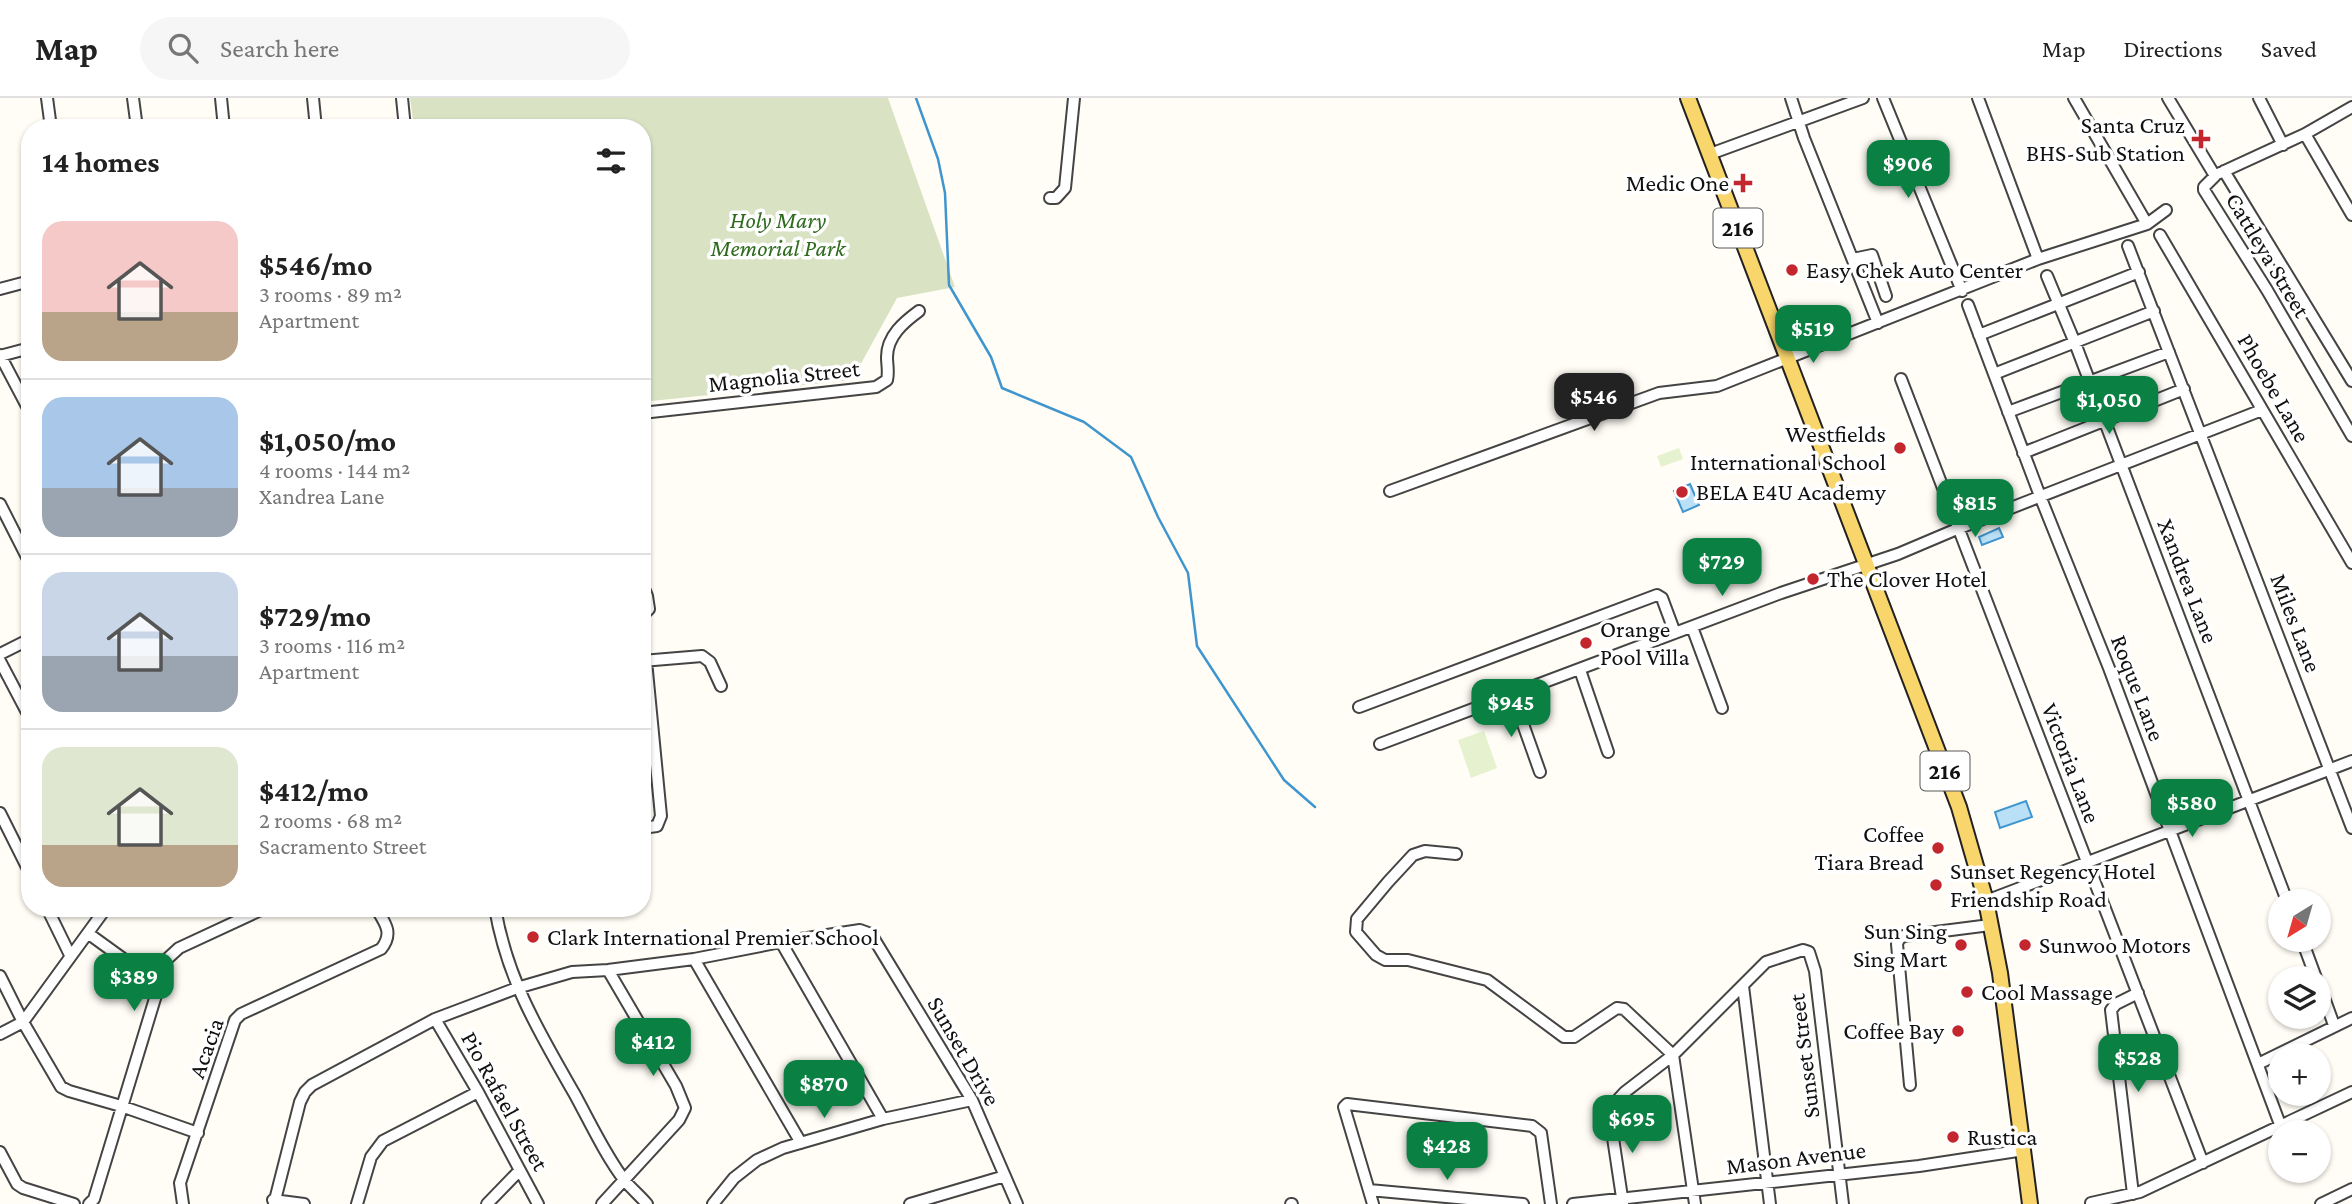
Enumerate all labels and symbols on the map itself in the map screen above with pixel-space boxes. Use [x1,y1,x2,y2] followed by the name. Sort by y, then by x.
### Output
[2026,111,2185,166] place label: Santa Cruz BHS-Sub Station
[2191,129,2211,149] marker: Santa Cruz BHS-Sub Station
[1867,140,1949,200] pin: $906
[1626,169,1729,196] place label: Medic One
[1735,175,1751,191] marker: Medic One
[2221,188,2317,323] street label: Cattleya Street
[710,206,847,261] park label: Holy Mary Memorial Park
[1714,209,1762,248] road number: 216
[1806,256,2024,283] place label: Easy Chek Auto Center
[1784,262,1800,278] marker: Easy Chek Auto Center
[1772,306,1854,365] pin: $519
[2232,329,2316,447] street label: Phoebe Lane
[707,354,862,397] street label: Magnolia Street
[1553,374,1635,433] pin: $546
[2052,376,2166,436] pin: $1,050
[1690,420,1886,475] place label: Westfields International School
[1892,440,1908,456] marker: Westfields International School
[1696,478,1887,505] place label: BELA E4U Academy
[1934,480,2016,539] pin: $815
[1674,484,1690,500] marker: BELA E4U Academy
[2152,515,2224,647] street label: Xandrea Lane
[1681,538,1763,598] pin: $729
[1827,565,1987,592] place label: The Clover Hotel
[2265,570,2328,676] street label: Miles Lane
[1805,571,1821,587] marker: The Clover Hotel
[1600,615,1690,670] place label: Orange Pool Villa
[2106,631,2171,745] street label: Roque Lane
[1578,635,1594,651] marker: Orange Pool Villa
[1470,680,1552,739] pin: $945
[2036,699,2107,827] street label: Victoria Lane
[1920,751,1969,790] road number: 216
[2151,780,2233,839] pin: $580
[1814,820,1924,875] place label: Coffee Tiara Bread
[1930,840,1946,856] marker: Coffee Tiara Bread
[1950,857,2156,912] place label: Sunset Regency Hotel Friendship Road
[1928,877,1944,893] marker: Sunset Regency Hotel Friendship Road
[2268,889,2331,952] north arrow
[1853,917,1948,972] place label: Sun Sing Sing Mart
[547,923,879,950] place label: Clark International Premier School
[525,929,541,945] marker: Clark International Premier School
[2039,931,2191,958] place label: Sunwoo Motors
[1953,937,1969,953] marker: Sun Sing Sing Mart
[2017,937,2033,953] marker: Sunwoo Motors
[93,954,175,1013] pin: $389
[1981,978,2113,1005] place label: Cool Massage
[1959,984,1975,1000] marker: Cool Massage
[922,991,1006,1110] street label: Sunset Drive
[1782,991,1825,1120] street label: Sunset Street
[182,1014,229,1082] street label: Acacia
[1843,1017,1945,1044] place label: Coffee Bay
[612,1018,694,1078] pin: $412
[1950,1023,1966,1039] marker: Coffee Bay
[456,1027,555,1176] street label: Pio Rafael Street
[2097,1034,2179,1094] pin: $528
[783,1060,865,1120] pin: $870
[1591,1096,1673,1155] pin: $695
[1406,1122,1488,1182] pin: $428
[1967,1123,2037,1150] place label: Rustica
[1945,1129,1961,1145] marker: Rustica
[1725,1136,1867,1179] street label: Mason Avenue

